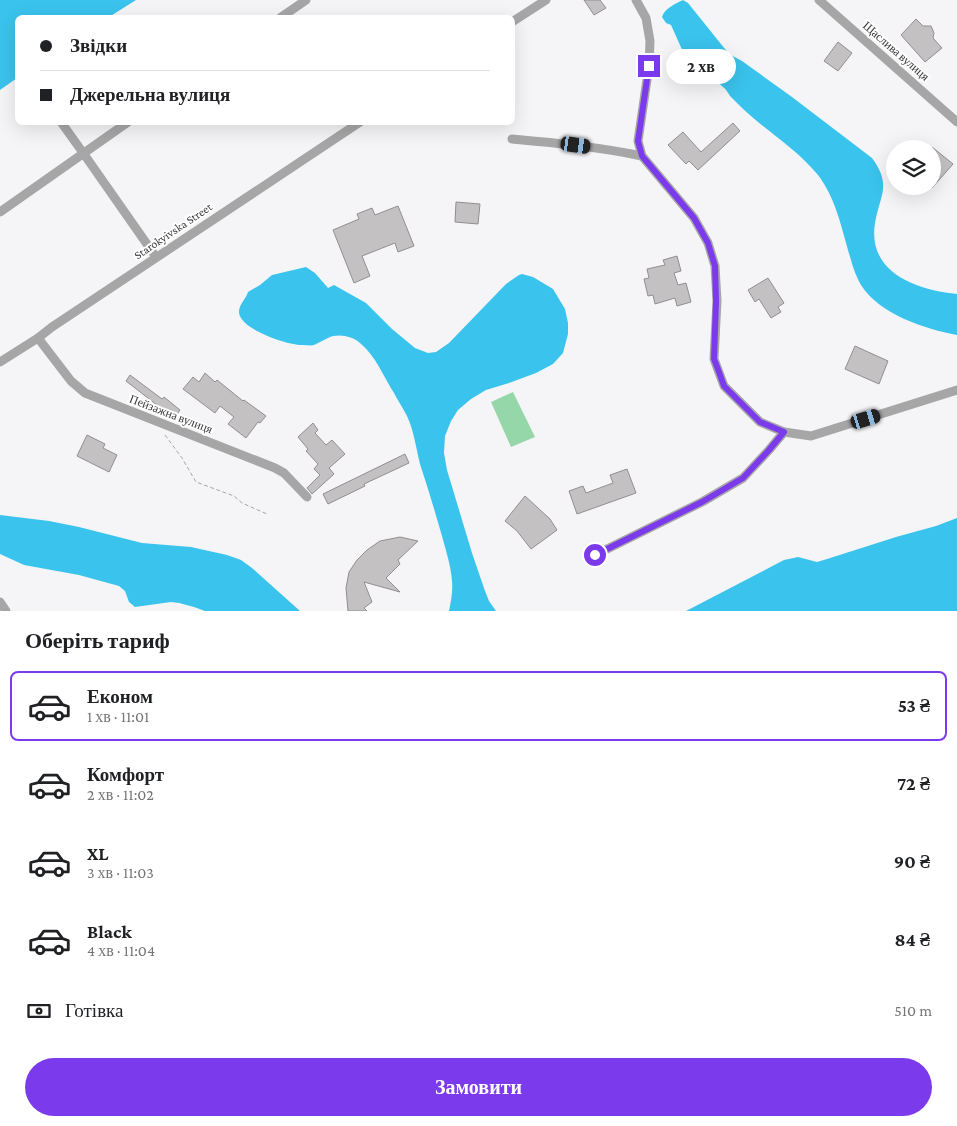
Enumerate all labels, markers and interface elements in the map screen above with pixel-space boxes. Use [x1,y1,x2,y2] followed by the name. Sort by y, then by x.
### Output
[860,18,932,84] street label: Щаслива вулиця
[70,35,127,56] text: Звідки
[666,48,736,84] callout: 2 хв
[638,55,660,77] route end
[687,58,715,75] text: 2 хв
[70,84,230,105] text: Джерельна вулиця
[560,135,591,155] car
[886,140,941,195] map controls
[886,140,941,195] button: layers
[131,199,216,262] street label: Starokyivska Street
[127,392,215,436] street label: Пейзажна вулиця
[849,407,882,431] car
[584,544,606,566] route start
[25,628,170,653] text: Оберіть тариф
[27,684,72,729] icon: car
[87,686,153,707] text: Економ
[898,695,930,716] text: 53 ₴
[87,708,149,725] text: 1 хв · 11:01
[27,762,72,807] icon: car
[87,764,164,785] text: Комфорт
[897,773,930,794] text: 72 ₴
[87,786,154,803] text: 2 хв · 11:02
[27,840,72,885] icon: car
[87,843,109,864] text: XL
[894,851,930,872] text: 90 ₴
[87,864,154,881] text: 3 хв · 11:03
[27,918,72,963] icon: car
[87,921,132,942] text: Black
[894,929,930,950] text: 84 ₴
[87,942,155,959] text: 4 хв · 11:04
[25,997,53,1025] icon: cash
[65,1000,124,1021] text: Готівка
[894,1002,932,1019] text: 510 m
[25,1058,932,1116] button: Замовити

